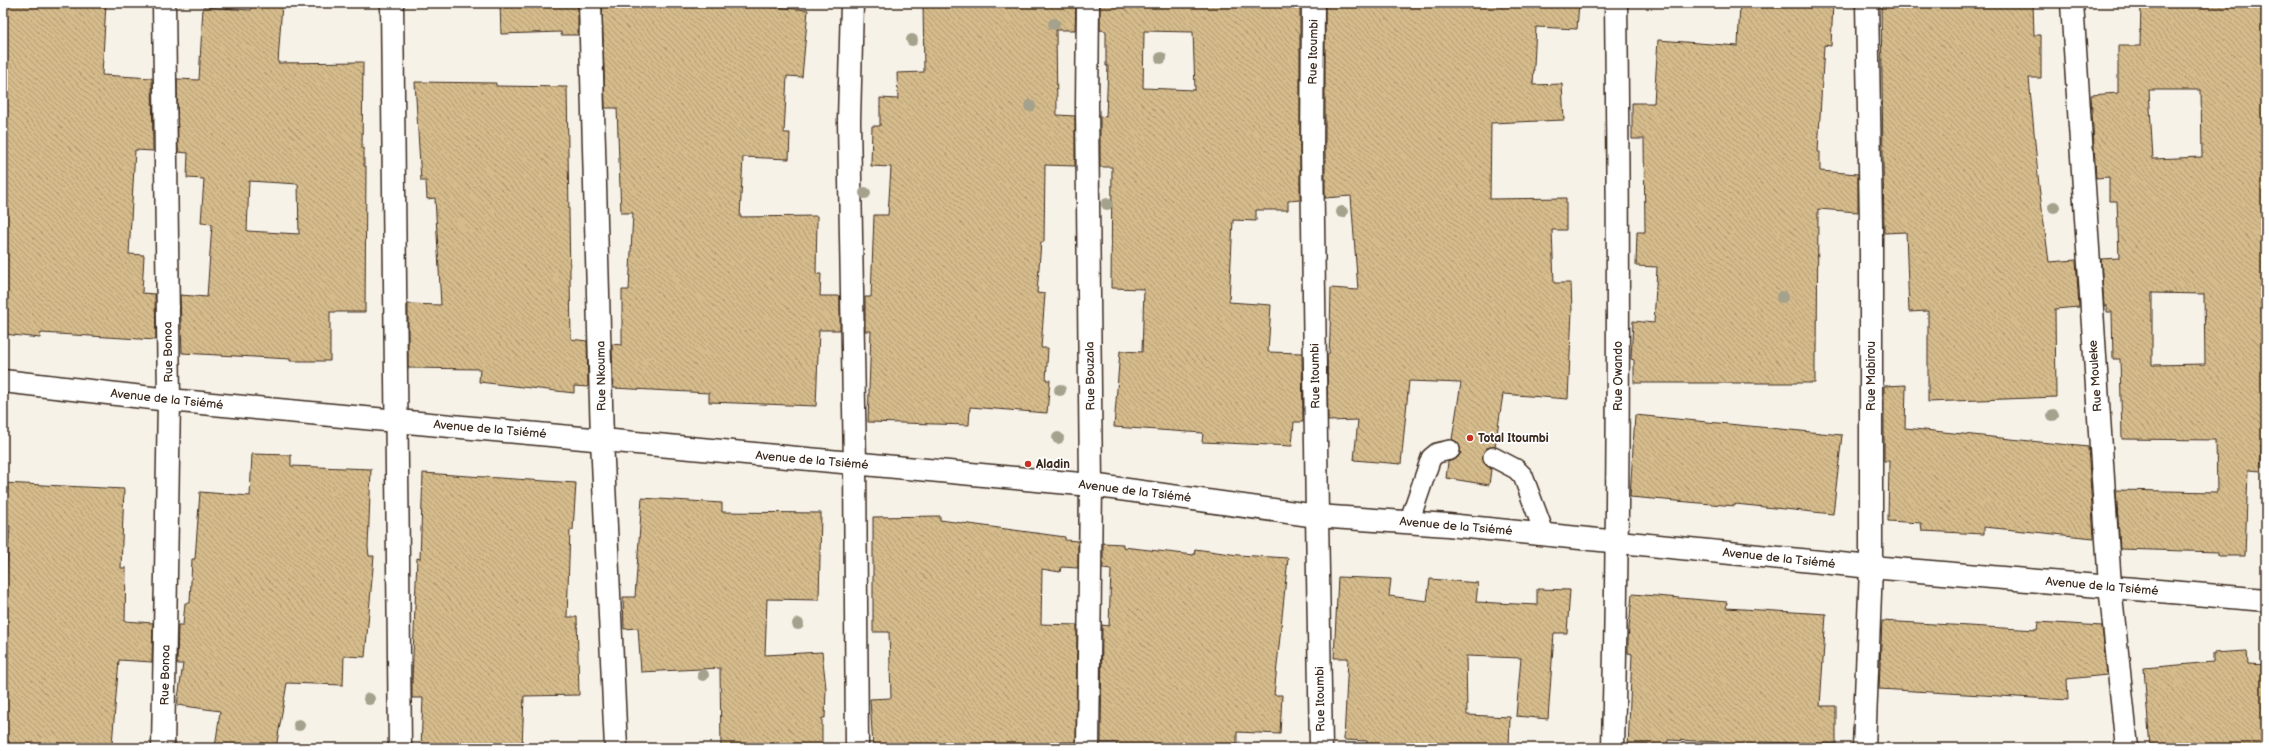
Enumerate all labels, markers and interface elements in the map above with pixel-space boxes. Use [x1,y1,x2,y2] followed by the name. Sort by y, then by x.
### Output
[1305,19,1322,85] street label: Rue Itoumbi
[160,321,177,383] street label: Rue Bonoa
[593,340,610,411] street label: Rue Nkouma
[2086,340,2105,412] street label: Rue Mouleke
[1082,341,1099,411] street label: Rue Bouzala
[1611,341,1626,411] street label: Rue Owando
[1864,341,1879,411] street label: Rue Mabirou
[1307,343,1324,409] street label: Rue Itoumbi
[110,386,224,413] street label: Avenue de la Tsiémé
[433,417,547,442] street label: Avenue de la Tsiémé
[1478,431,1549,446] place label: Total Itoumbi
[1465,433,1475,443] marker: Total Itoumbi
[755,448,869,473] street label: Avenue de la Tsiémé
[1035,457,1070,472] place label: Aladin
[1023,459,1033,469] marker: Aladin
[1078,477,1192,506] street label: Avenue de la Tsiémé
[1399,514,1513,539] street label: Avenue de la Tsiémé
[1722,545,1836,572] street label: Avenue de la Tsiémé
[2045,574,2159,599] street label: Avenue de la Tsiémé
[157,644,174,706] street label: Rue Bonoa
[1312,666,1329,732] street label: Rue Itoumbi

